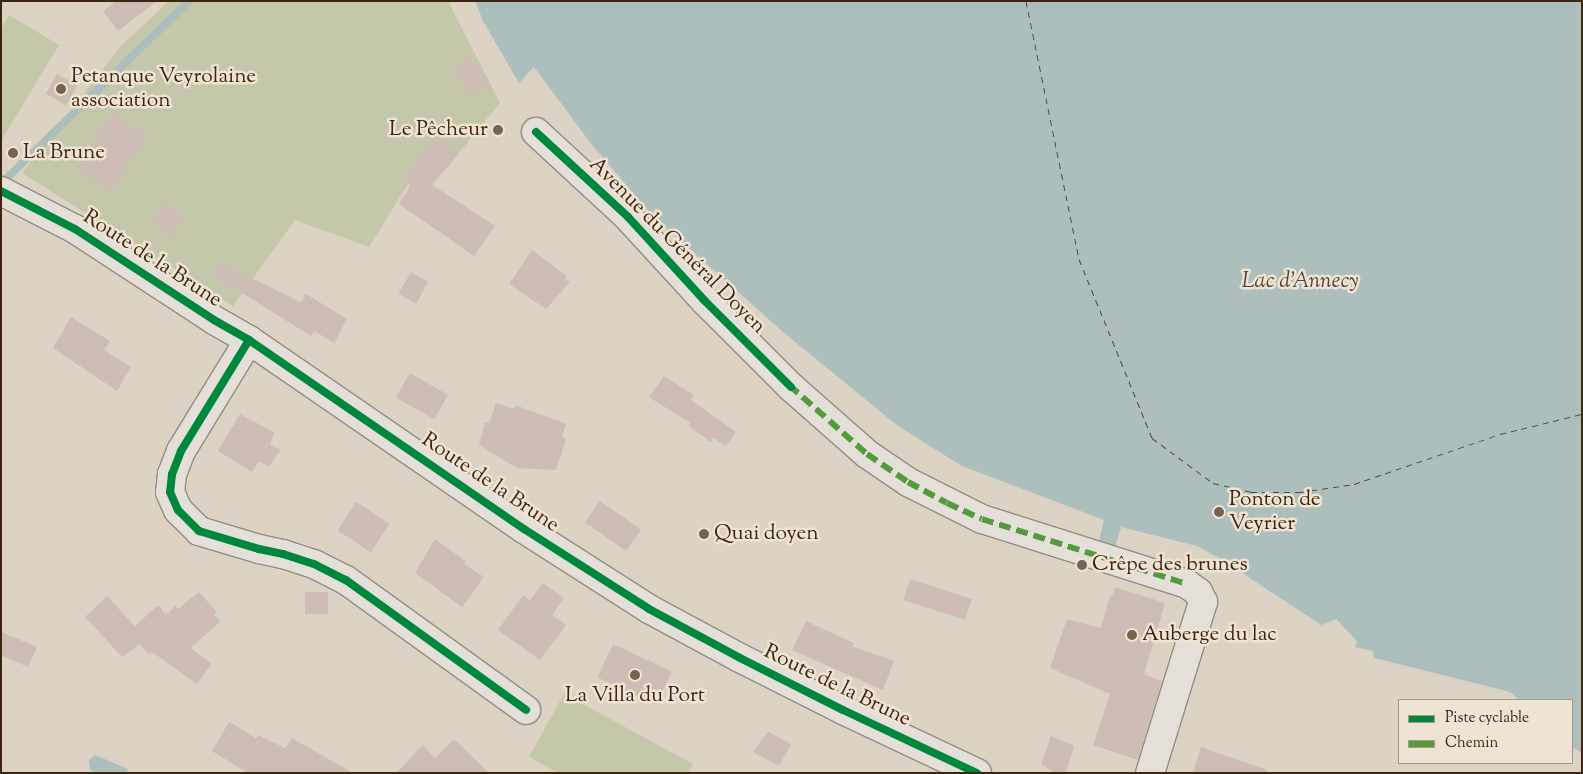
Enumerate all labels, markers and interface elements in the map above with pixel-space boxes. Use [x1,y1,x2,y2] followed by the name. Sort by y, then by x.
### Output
[71,64,256,114] place label: Petanque Veyrolaine association
[55,83,67,95] marker: Petanque Veyrolaine association
[389,117,488,143] place label: Le Pêcheur
[492,124,504,136] marker: Le Pêcheur
[23,140,105,166] place label: La Brune
[7,147,19,159] marker: La Brune
[583,152,771,340] street label: Avenue du Général Doyen
[78,205,226,313] street label: Route de la Brune
[1241,270,1359,296] water label: Lac d'Annecy
[416,428,564,538] street label: Route de la Brune
[1229,487,1321,537] place label: Ponton de Veyrier
[1213,506,1225,518] marker: Ponton de Veyrier
[714,521,819,547] place label: Quai doyen
[698,528,710,540] marker: Quai doyen
[1092,552,1248,578] place label: Crêpe des brunes
[1076,559,1088,571] marker: Crêpe des brunes
[1142,622,1277,648] place label: Auberge du lac
[1126,629,1138,641] marker: Auberge du lac
[759,639,915,733] street label: Route de la Brune
[629,669,641,681] marker: La Villa du Port
[565,683,705,709] place label: La Villa du Port
[1398,699,1573,764] legend
[1445,708,1529,729] text: Piste cyclable
[1445,733,1498,754] text: Chemin

